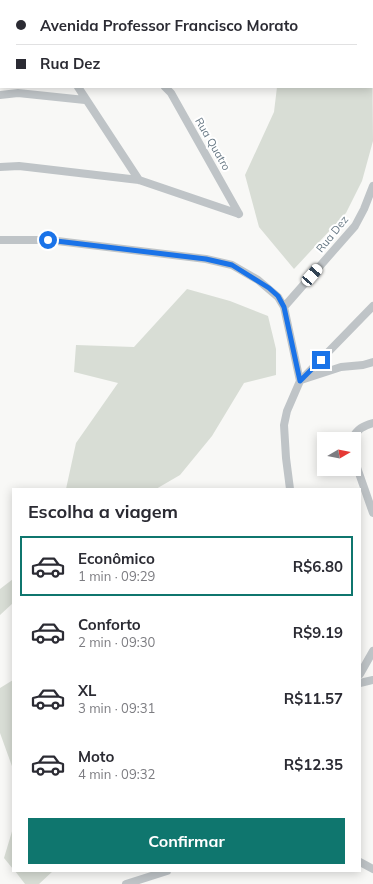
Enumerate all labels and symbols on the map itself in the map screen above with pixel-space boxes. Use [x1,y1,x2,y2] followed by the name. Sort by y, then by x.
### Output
[192,115,234,173] street label: Rua Quatro
[313,213,351,255] street label: Rua Dez
[39,231,57,249] route start
[300,262,324,288] car
[312,351,330,369] route end
[317,432,361,476] north arrow

